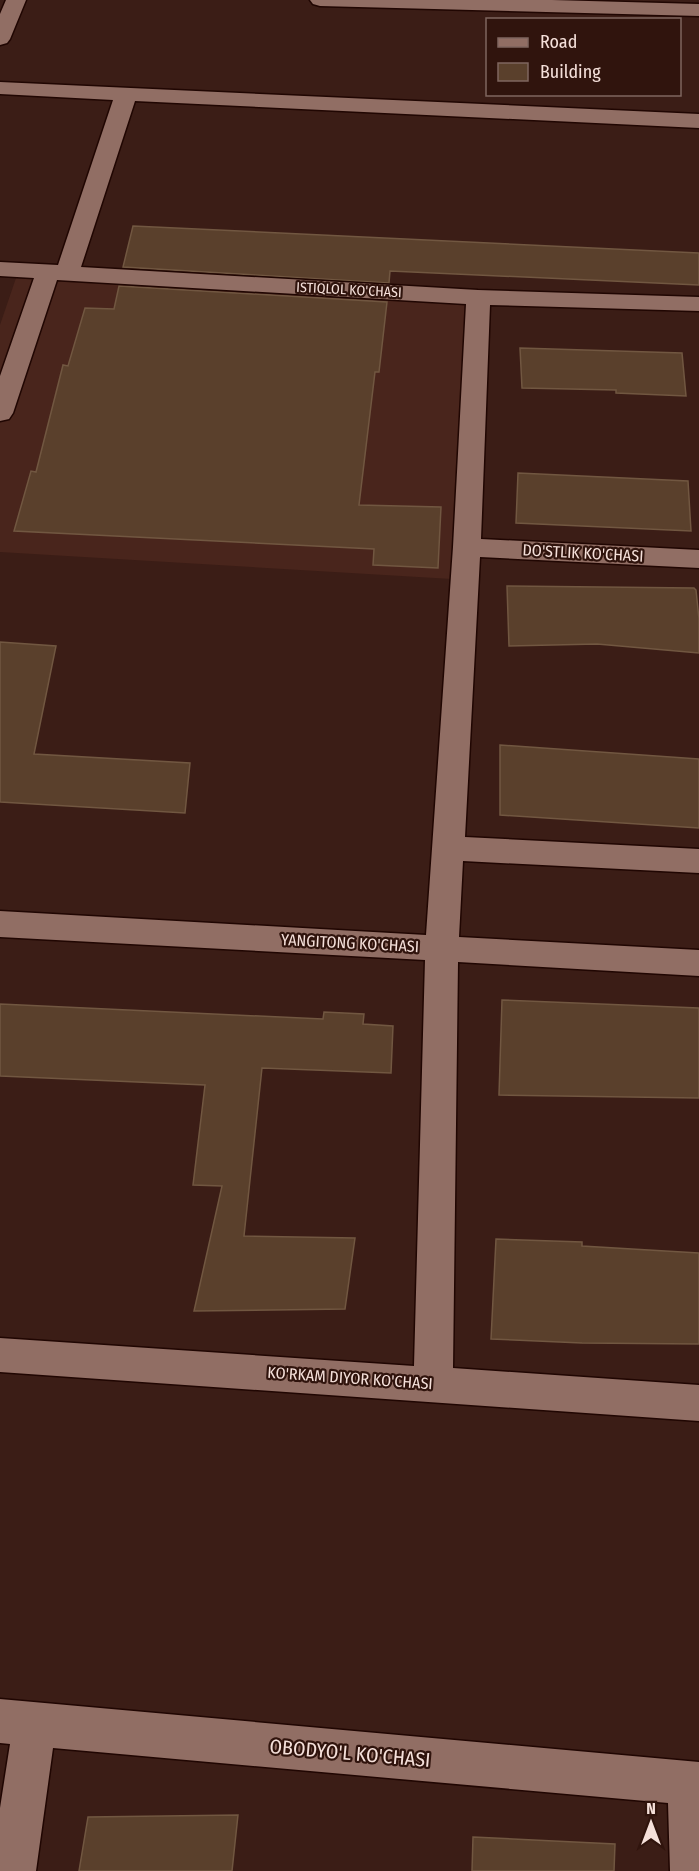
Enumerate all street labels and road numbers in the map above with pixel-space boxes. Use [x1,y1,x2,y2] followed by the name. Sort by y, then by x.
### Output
[296,279,402,301] street label: ISTIQLOL KO'CHASI
[522,540,644,566] street label: DO'STLIK KO'CHASI
[281,930,419,956] street label: YANGITONG KO'CHASI
[267,1363,433,1393] street label: KO'RKAM DIYOR KO'CHASI
[269,1734,431,1772] street label: OBODYO'L KO'CHASI

